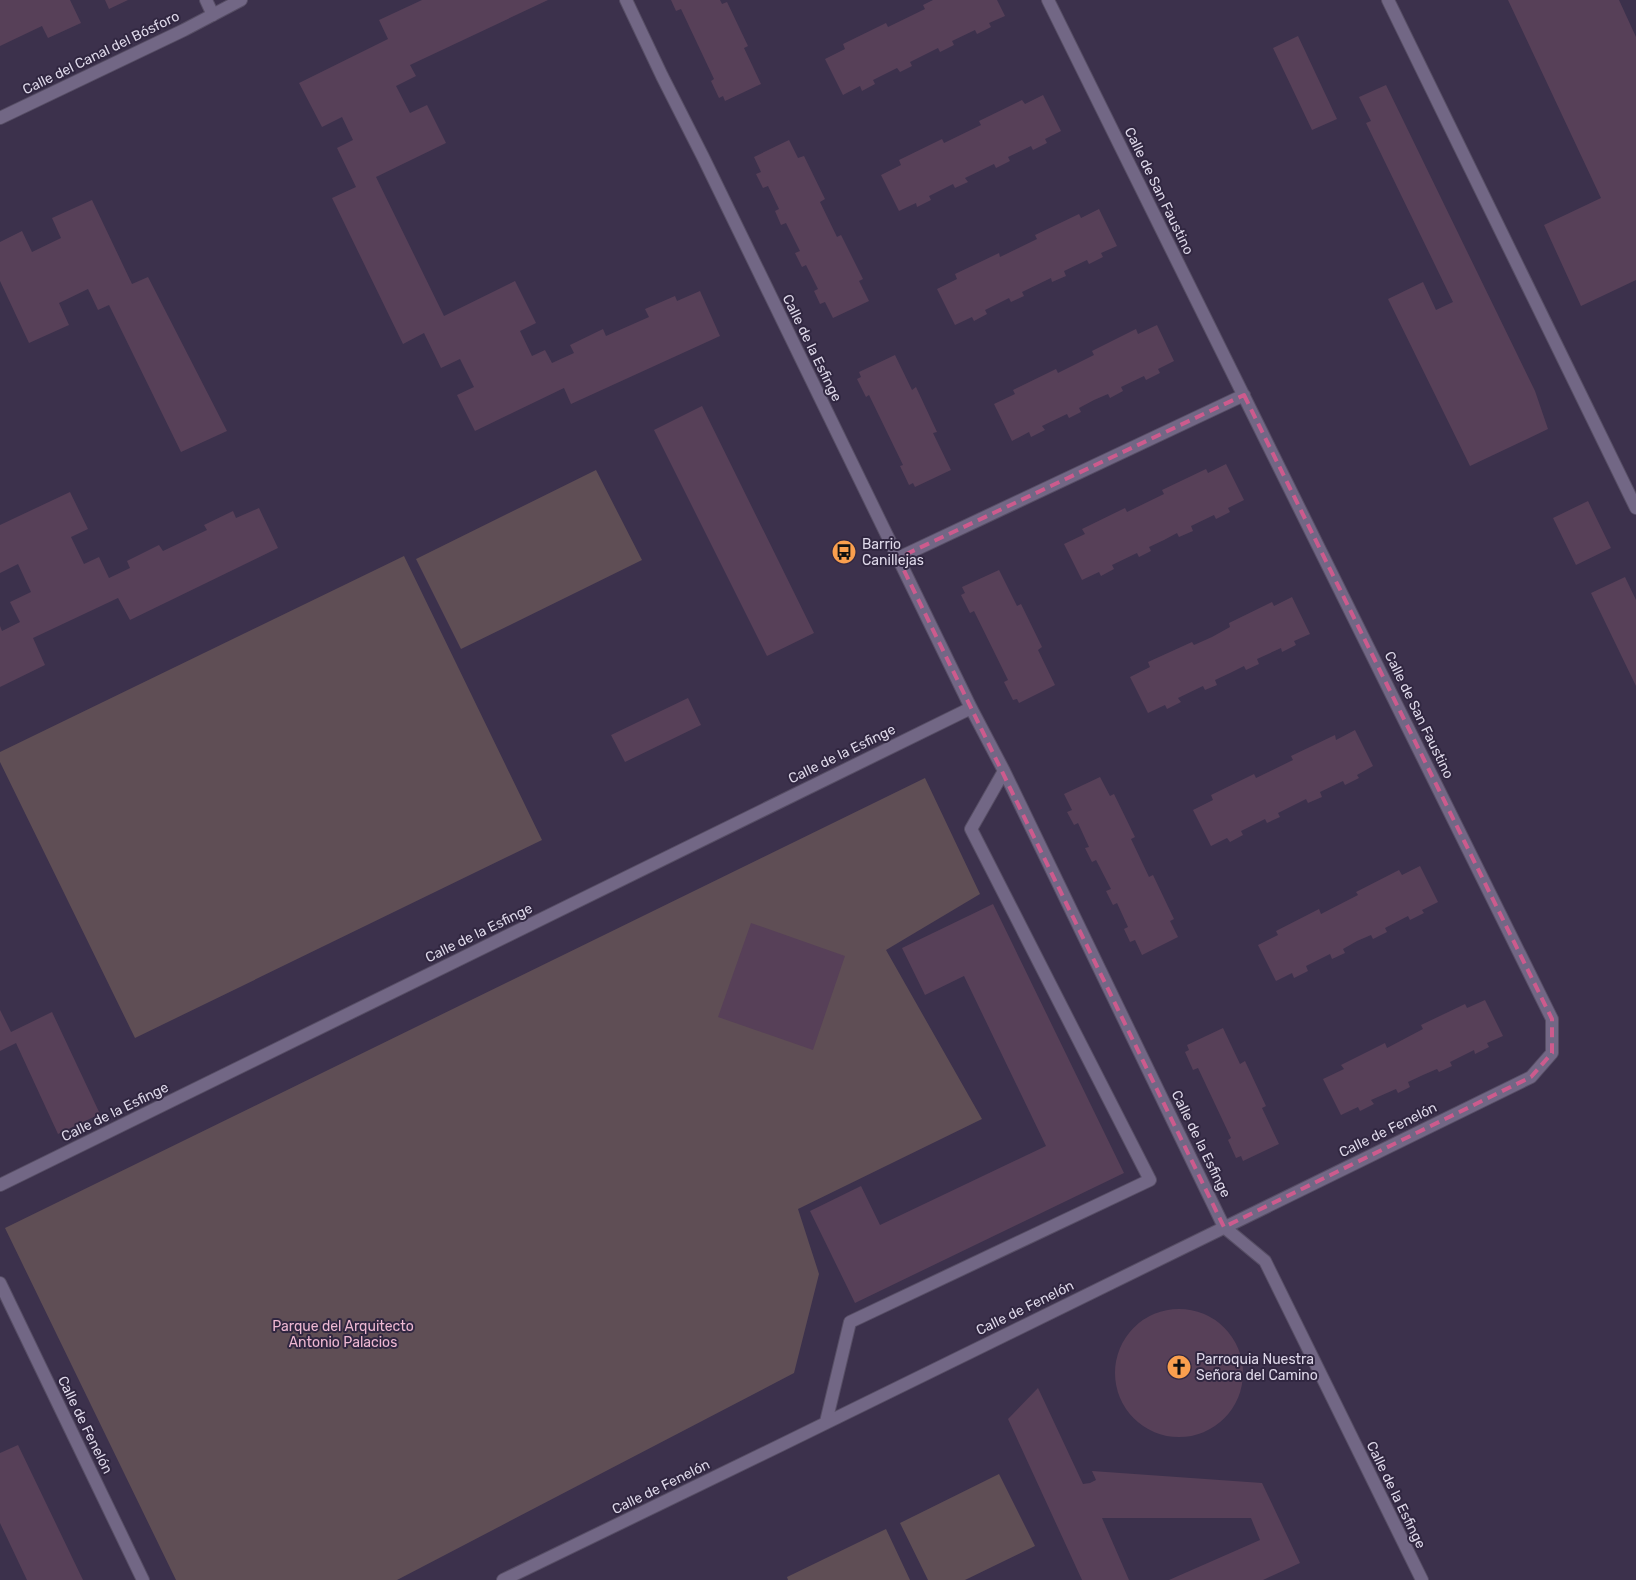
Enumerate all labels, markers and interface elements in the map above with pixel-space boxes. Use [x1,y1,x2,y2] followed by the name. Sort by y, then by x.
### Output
[20,8,182,98] street label: Calle del Canal del Bósforo
[1121,125,1197,257] street label: Calle de San Faustino
[779,292,845,405] street label: Calle de la Esfinge
[862,536,924,569] place label: Barrio Canillejas
[831,539,857,565] bus stop icon: Barrio Canillejas
[1381,649,1457,781] street label: Calle de San Faustino
[786,721,899,787] street label: Calle de la Esfinge
[423,900,536,966] street label: Calle de la Esfinge
[59,1079,172,1145] street label: Calle de la Esfinge
[1168,1088,1234,1201] street label: Calle de la Esfinge
[1336,1099,1440,1161] street label: Calle de Fenelón
[973,1277,1077,1339] street label: Calle de Fenelón
[272,1318,414,1351] park label: Parque del Arquitecto Antonio Palacios
[1196,1351,1318,1384] place label: Parroquia Nuestra Señora del Camino
[1166,1354,1192,1380] church icon: Parroquia Nuestra Señora del Camino
[54,1373,116,1477] street label: Calle de Fenelón
[1363,1439,1429,1552] street label: Calle de la Esfinge
[609,1456,713,1518] street label: Calle de Fenelón

